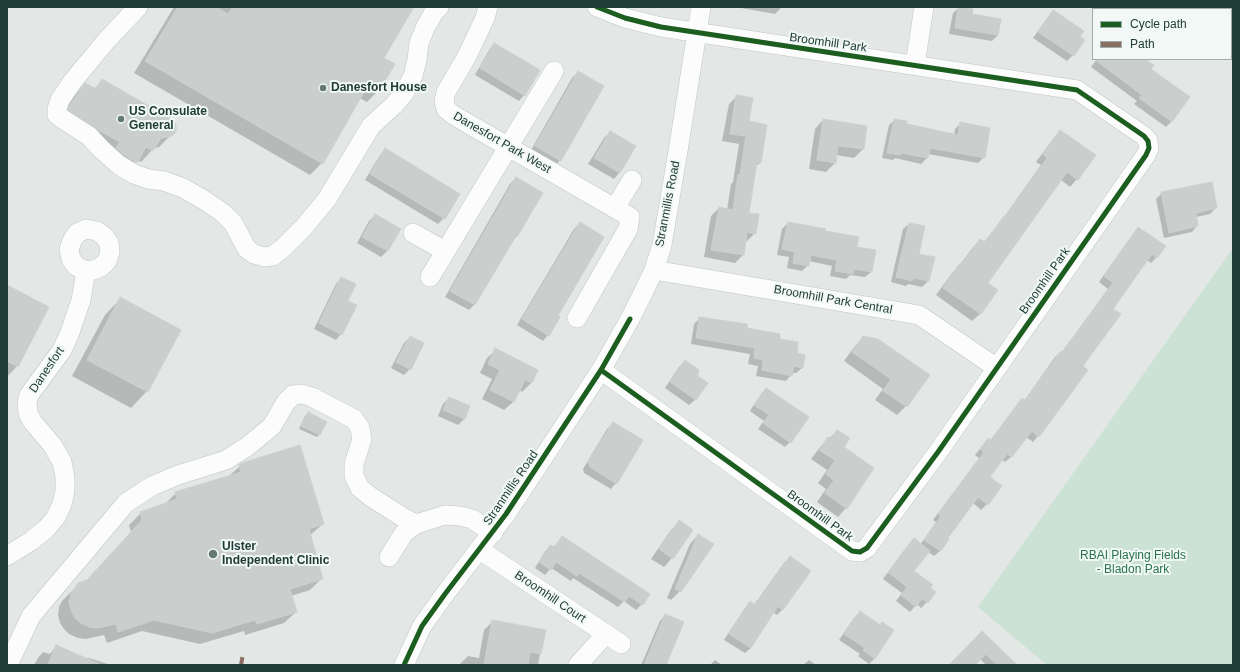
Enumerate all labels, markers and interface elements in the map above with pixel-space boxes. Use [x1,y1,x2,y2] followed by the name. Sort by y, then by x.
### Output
[1092,8,1232,60] legend
[1130,17,1187,31] text: Cycle path
[788,30,868,56] street label: Broomhill Park
[1130,37,1155,51] text: Path
[331,81,427,95] place label: Danesfort House
[318,83,328,93] marker: Danesfort House
[129,105,207,133] place label: US Consulate General
[451,109,553,177] street label: Danesfort Park West
[116,114,126,124] marker: US Consulate General
[653,160,683,248] street label: Stranmillis Road
[1017,245,1073,317] street label: Broomhill Park
[773,282,893,318] street label: Broomhill Park Central
[26,344,68,396] street label: Danesfort
[481,448,541,528] street label: Stranmillis Road
[784,487,856,545] street label: Broomhill Park
[222,540,329,568] place label: Ulster Independent Clinic
[207,548,219,560] marker: Ulster Independent Clinic
[1080,549,1186,577] park label: RBAI Playing Fields - Bladon Park
[512,568,588,626] street label: Broomhill Court

